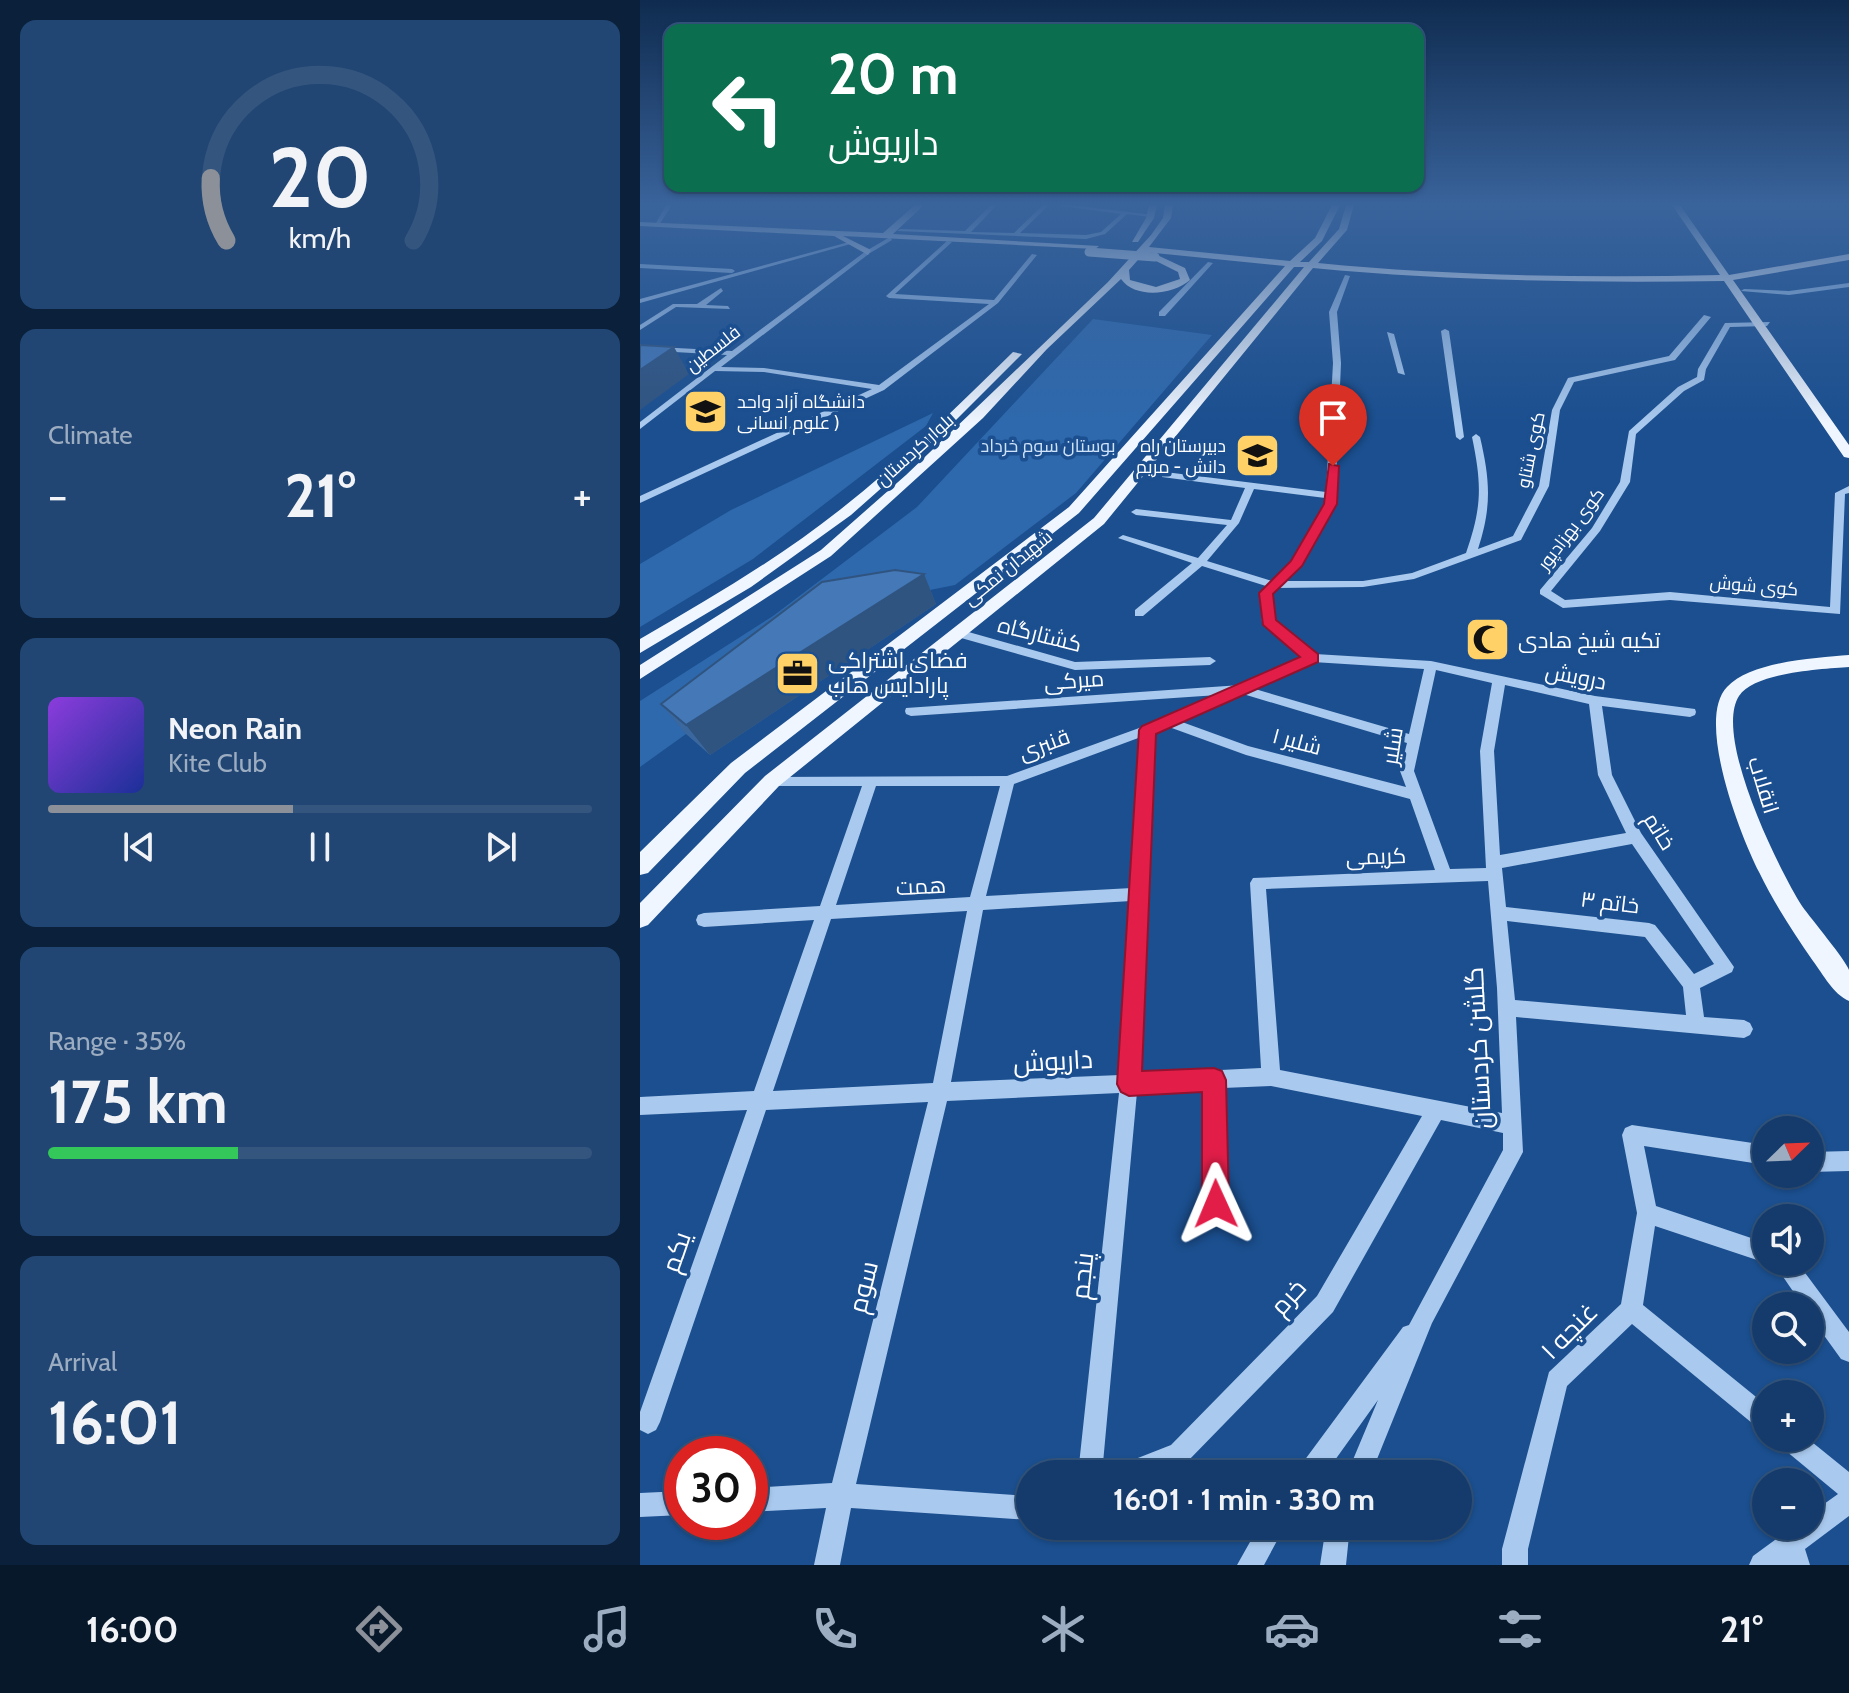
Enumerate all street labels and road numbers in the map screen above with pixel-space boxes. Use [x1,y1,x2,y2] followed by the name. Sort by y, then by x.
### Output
[681,321,745,377] street label: فلسطین
[872,409,958,491] street label: بلوار کردستان
[1512,410,1550,490] street label: کوی شتاو
[1532,483,1610,576] street label: کوی بهزادپور
[959,526,1057,610] street label: شهیدان نمکی
[1709,571,1799,601] street label: کوی شوش
[995,611,1085,658] street label: کشتارگاه
[1543,657,1609,696] street label: درویش
[1043,665,1105,696] street label: میرکی
[1269,722,1324,761] street label: شلیر ۱
[1015,723,1074,766] street label: قنبری
[1376,725,1409,769] street label: شلیر
[1742,753,1785,817] street label: انقلاب
[1636,808,1681,856] street label: خاتم
[1345,842,1407,871] street label: کریمی
[895,872,947,901] street label: همت
[1579,886,1641,921] street label: خاتم ۳
[1458,966,1498,1130] street label: گلشن کردستان
[1012,1043,1094,1079] street label: داریوش
[654,1227,700,1277] street label: یکم
[1064,1251,1102,1301] street label: پنجم
[841,1258,887,1317] street label: سوم
[1263,1272,1314,1323] street label: خرم
[1534,1296,1605,1367] street label: غنچه ۱

